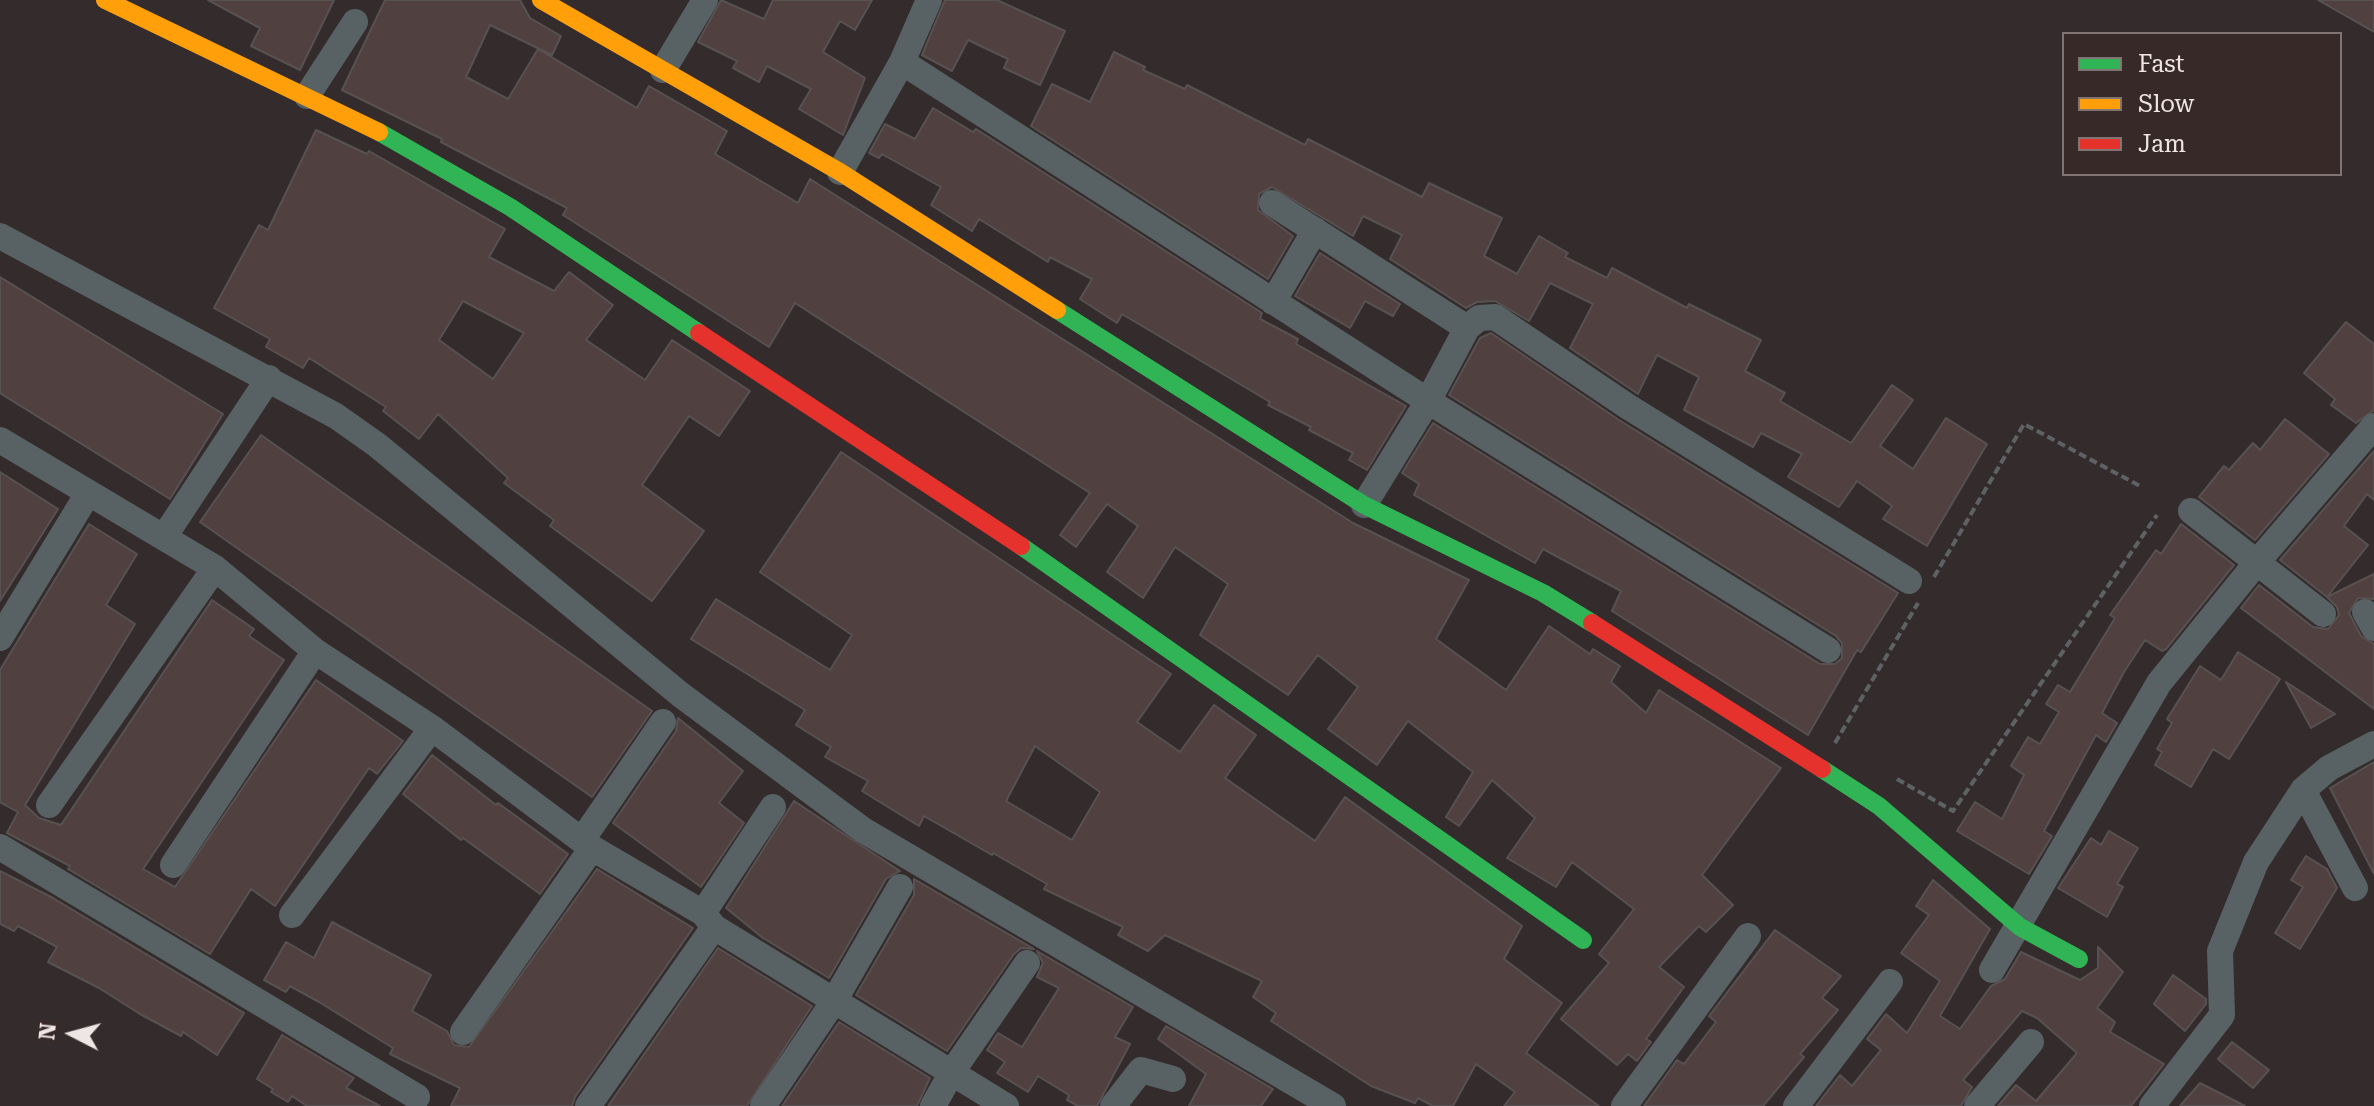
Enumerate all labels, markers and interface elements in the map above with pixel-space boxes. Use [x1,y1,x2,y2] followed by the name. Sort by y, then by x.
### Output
[2062,32,2342,176] legend
[2138,50,2185,78] text: Fast
[2138,90,2194,118] text: Slow
[2138,130,2186,158] text: Jam
[32,994,112,1074] north arrow
[34,1022,61,1041] text: N

